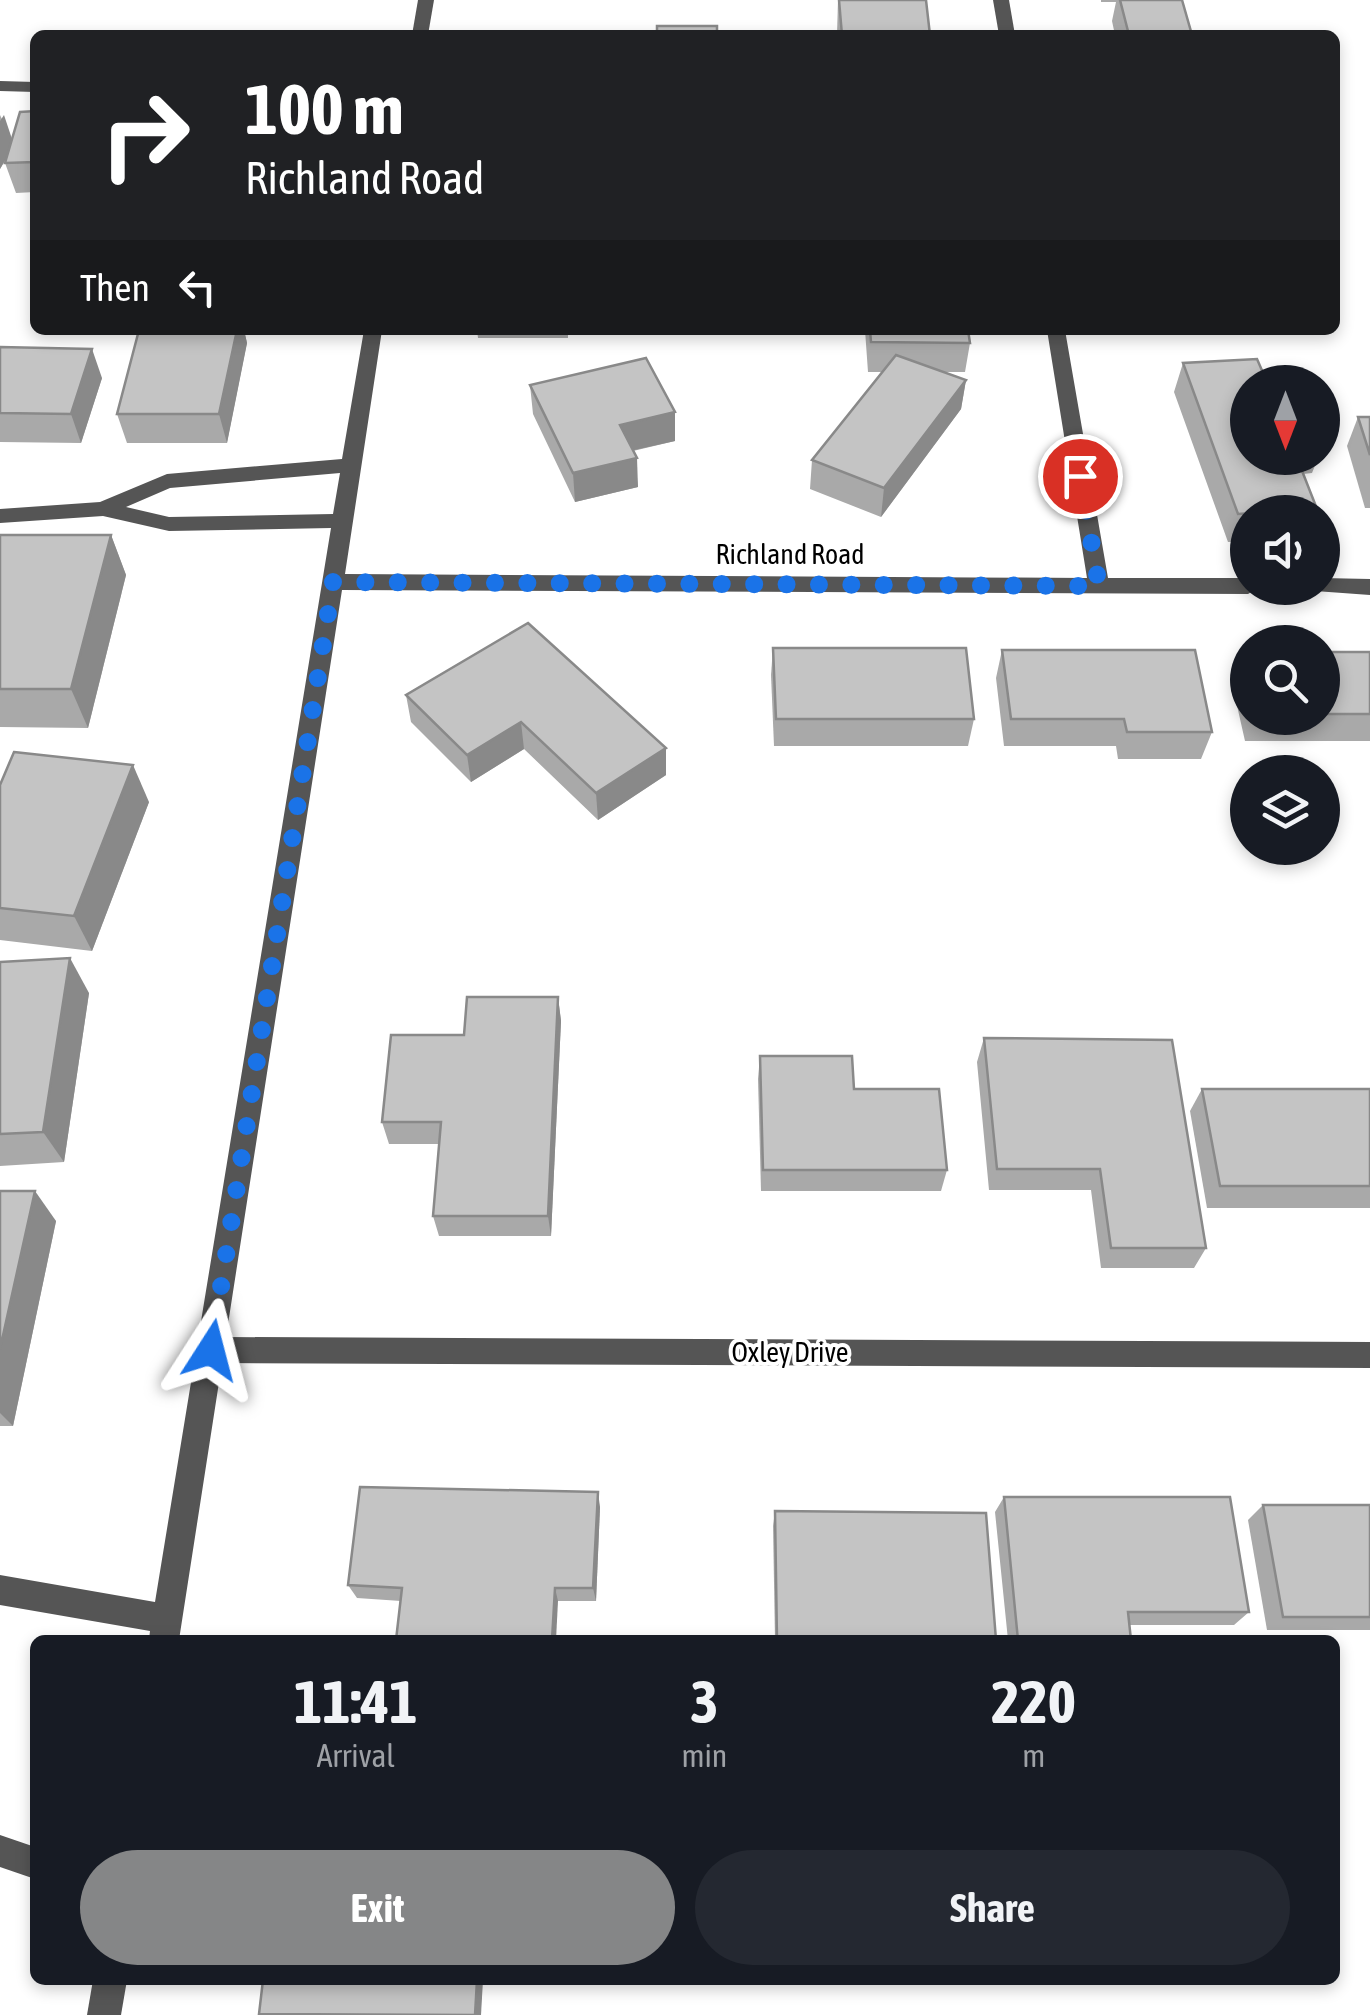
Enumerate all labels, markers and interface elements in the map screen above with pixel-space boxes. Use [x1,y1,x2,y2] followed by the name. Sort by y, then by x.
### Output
[245,69,404,149] text: 100 m
[80,70,210,200] icon: right
[245,152,484,204] text: Richland Road
[170,260,225,315] icon: left
[80,266,150,309] text: Then
[1230,365,1340,475] north arrow
[1230,365,1340,865] map controls
[1038,434,1123,519] pin
[1053,449,1108,504] icon: arrive
[1230,495,1340,605] button: sound
[716,538,864,570] street label: Richland Road
[1230,625,1340,735] button: search
[1230,755,1340,865] button: layers
[159,1298,263,1402] position arrow
[732,1336,848,1368] street label: Oxley Drive
[294,1667,417,1736] text: 11:41
[690,1667,719,1736] text: 3
[991,1667,1076,1736] text: 220
[317,1737,395,1774] text: Arrival
[681,1737,727,1774] text: min
[1022,1737,1045,1774] text: m
[80,1850,675,1965] button: Exit
[695,1850,1290,1965] button: Share

